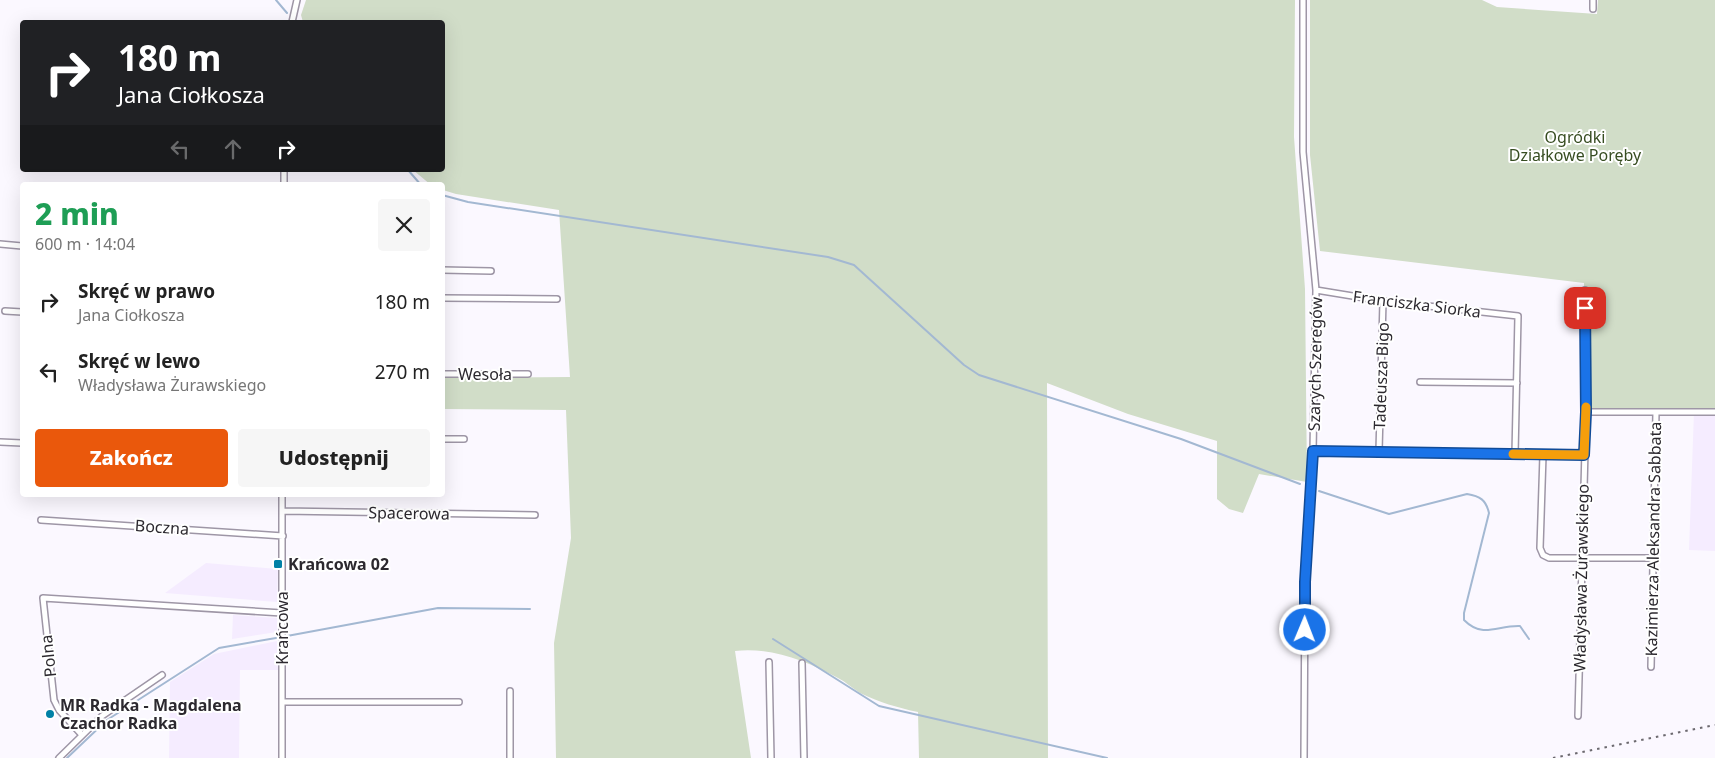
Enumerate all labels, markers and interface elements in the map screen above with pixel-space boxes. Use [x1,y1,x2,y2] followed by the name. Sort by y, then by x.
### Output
[118,34,221,81] text: 180 m
[35,40,100,105] icon: right
[118,79,265,109] text: Jana Ciołkosza
[1509,126,1642,166] park label: Ogródki Działkowe Poręby
[166,135,194,163] icon: left
[219,135,247,163] icon: ahead
[272,135,300,163] icon: right
[35,193,119,234] text: 2 min
[378,199,430,251] button: close
[35,233,135,255] text: 600 m · 14:04
[78,278,215,304] text: Skręć w prawo
[1352,285,1482,323] street label: Franciszka Siorka
[1564,287,1606,329] pin
[35,288,63,316] icon: right
[375,289,430,315] text: 180 m
[1571,294,1599,322] icon: arrive
[1303,296,1327,431] street label: Szarych Szeregów
[78,304,185,326] text: Jana Ciołkosza
[1368,322,1394,430] street label: Tadeusza Bigo
[78,348,200,374] text: Skręć w lewo
[35,358,63,386] icon: left
[375,359,430,385] text: 270 m
[458,363,512,385] street label: Wesoła
[78,374,266,396] text: Władysława Żurawskiego
[1640,421,1666,657] street label: Kazimierza Aleksandra Sabbata
[35,429,228,487] button: Zakończ
[238,429,430,487] button: Udostępnij
[1568,484,1594,672] street label: Władysława Żurawskiego
[368,501,450,525] street label: Spacerowa
[134,514,190,540] street label: Boczna
[288,553,389,575] place label: Krańcowa 02
[272,558,284,570] marker: Krańcowa 02
[271,591,293,665] street label: Krańcowa
[1278,603,1330,655] position arrow
[35,634,61,678] street label: Polna
[60,694,242,734] place label: MR Radka - Magdalena Czachor Radka
[44,708,56,720] marker: MR Radka - Magdalena Czachor Radka

